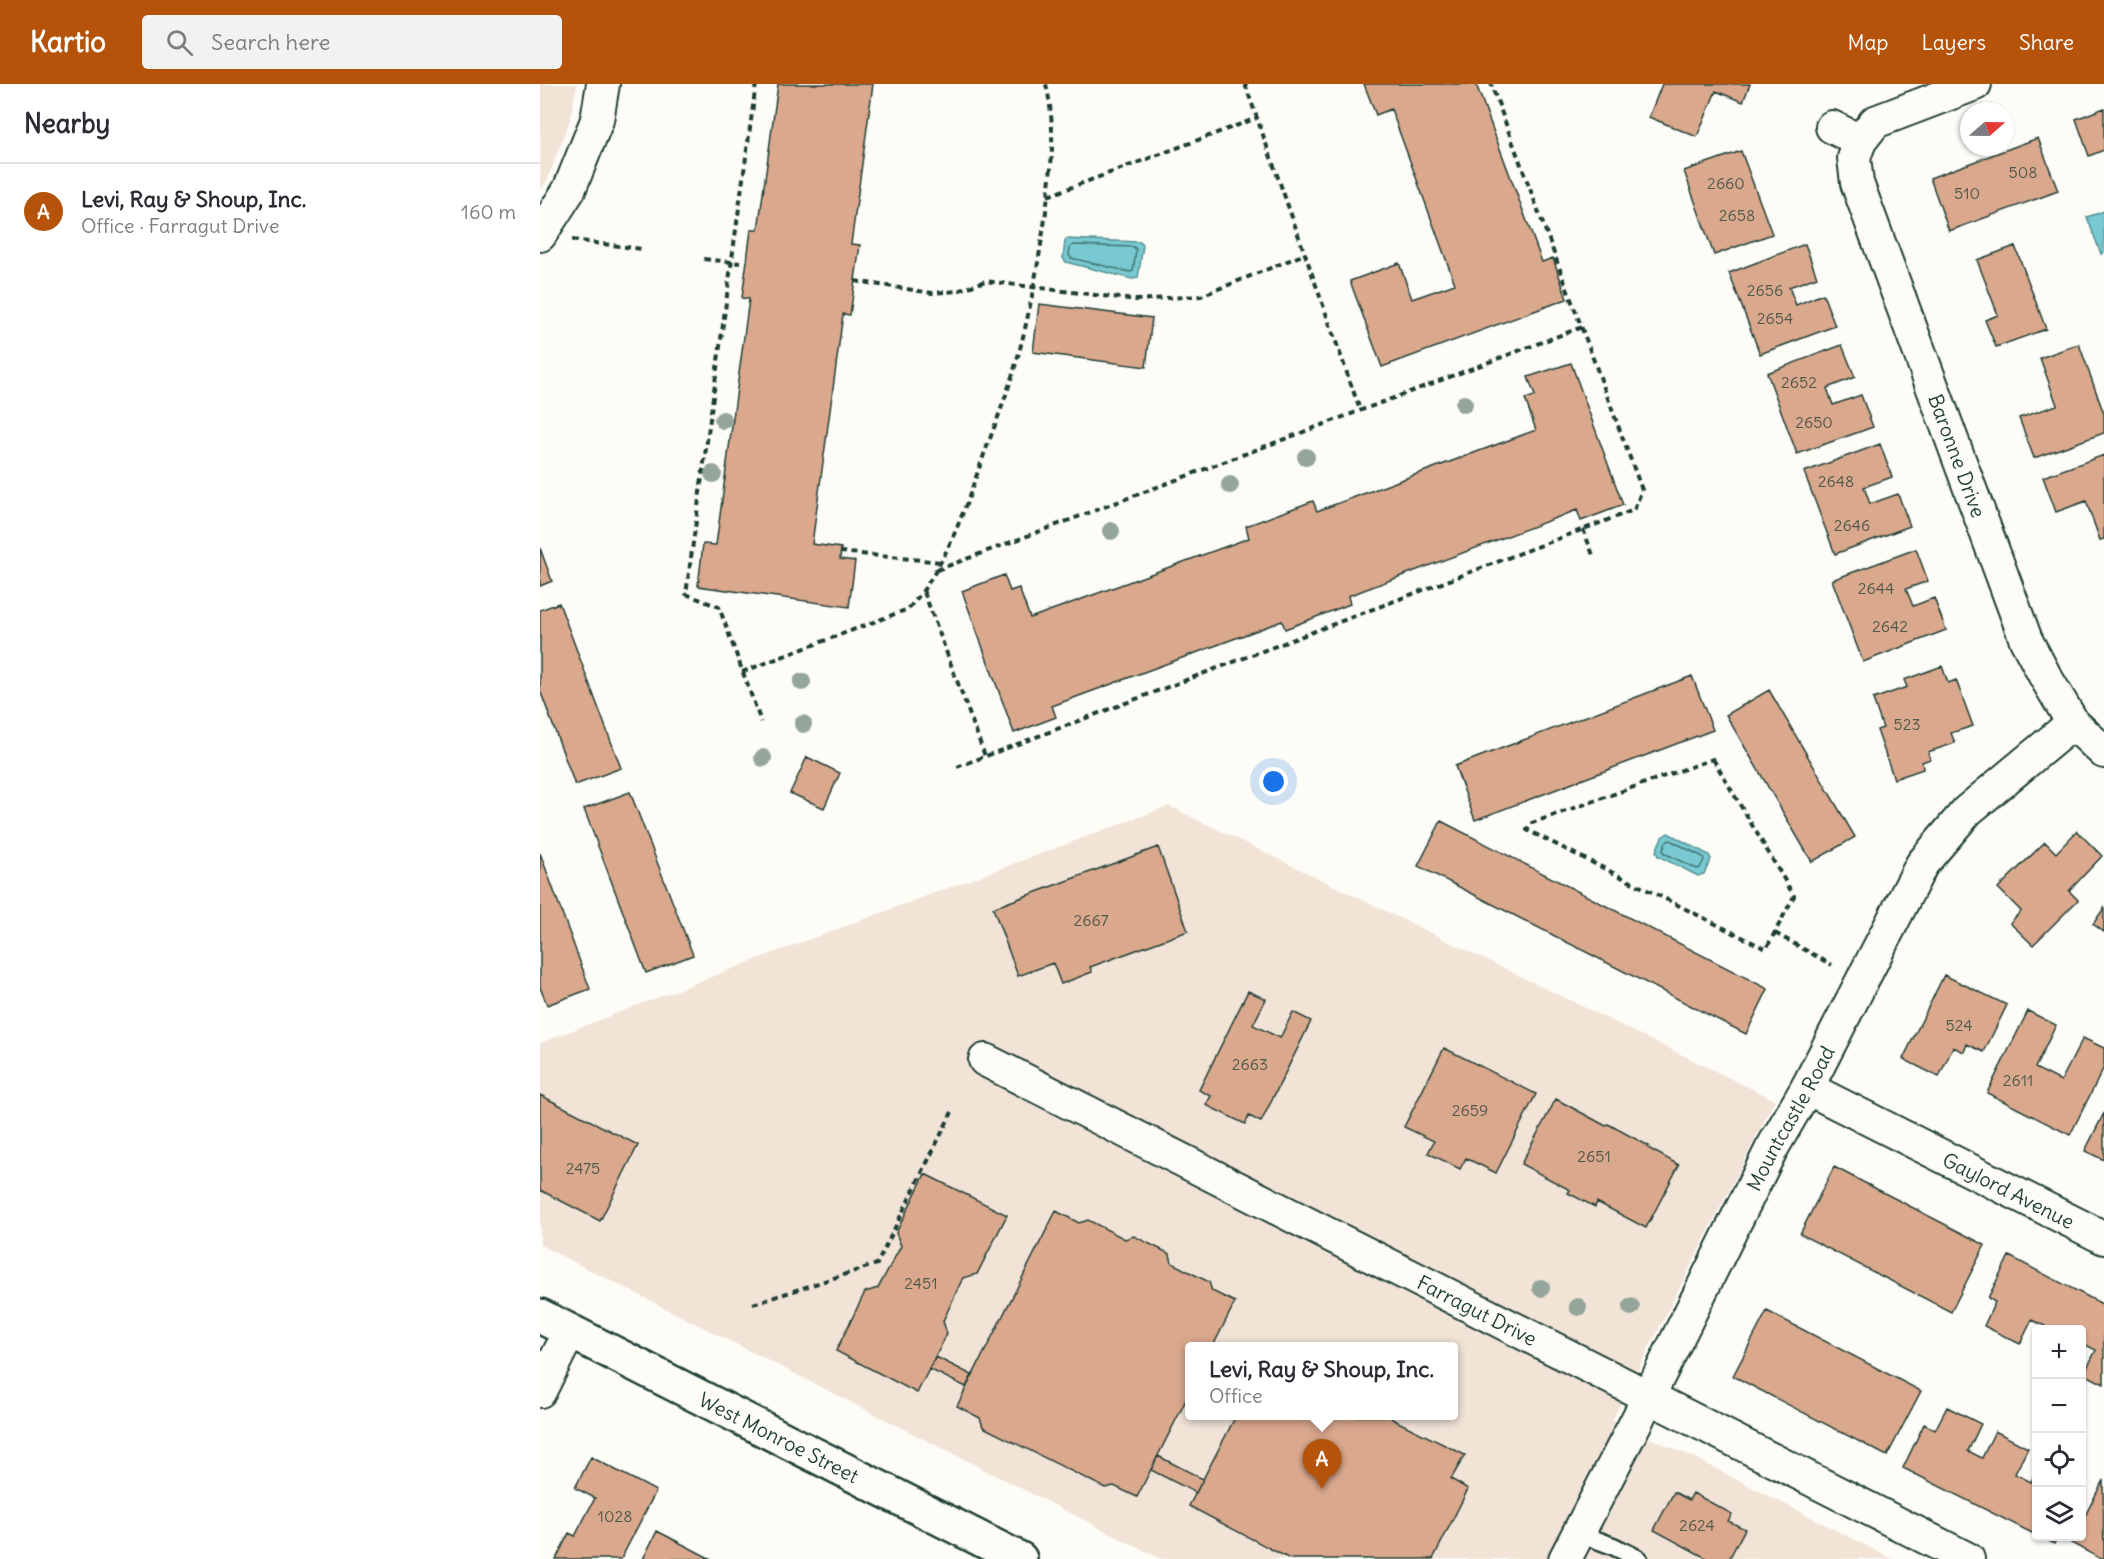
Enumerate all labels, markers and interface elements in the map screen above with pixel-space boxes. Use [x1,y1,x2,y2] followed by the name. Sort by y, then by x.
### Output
[142,15,562,69] search box
[30,24,106,60] text: Kartio
[163,26,196,59] icon: search
[211,28,330,56] text: Search here
[1848,29,1888,56] text: Map
[1921,29,1986,56] text: Layers
[2019,29,2074,56] text: Share
[1960,102,2014,156] north arrow
[24,107,110,140] text: Nearby
[2009,162,2037,182] house number: 508
[1707,173,1745,193] house number: 2660
[1954,183,1980,203] house number: 510
[81,185,306,213] text: Levi, Ray & Shoup, Inc.
[37,199,50,224] text: A
[461,199,516,224] text: 160 m
[1719,205,1755,225] house number: 2658
[81,213,279,238] text: Office · Farragut Drive
[1747,280,1783,300] house number: 2656
[1757,308,1793,328] house number: 2654
[1781,372,1817,392] house number: 2652
[1924,390,1992,521] street label: Baronne Drive
[1795,412,1833,432] house number: 2650
[1818,471,1854,491] house number: 2648
[1834,515,1870,535] house number: 2646
[1858,578,1894,598] house number: 2644
[1872,616,1908,636] house number: 2642
[1893,714,1921,734] house number: 523
[1259,767,1288,796] your location
[1073,910,1109,930] house number: 2667
[1946,1015,1972,1035] house number: 524
[1740,1041,1839,1195] street label: Mountcastle Road
[1232,1054,1268,1074] house number: 2663
[2003,1070,2033,1090] house number: 2611
[1452,1100,1488,1120] house number: 2659
[1577,1146,1611,1166] house number: 2651
[1939,1146,2079,1234] street label: Gaylord Avenue
[566,1158,600,1178] house number: 2475
[1413,1269,1541,1351] street label: Farragut Drive
[904,1273,938,1293] house number: 2451
[2032,1325,2086,1541] map controls
[2032,1325,2086,1379] button: +
[1185,1342,1458,1420] popup
[1209,1355,1434,1383] text: Levi, Ray & Shoup, Inc.
[2032,1379,2086,1433] button: −
[1209,1383,1263,1408] text: Office
[695,1386,863,1488] street label: West Monroe Street
[2032,1433,2086,1487] button: locate
[1302,1440,1342,1489] pin: A
[2032,1487,2086,1541] button: layers
[598,1506,632,1526] house number: 1028
[1679,1515,1715,1535] house number: 2624

